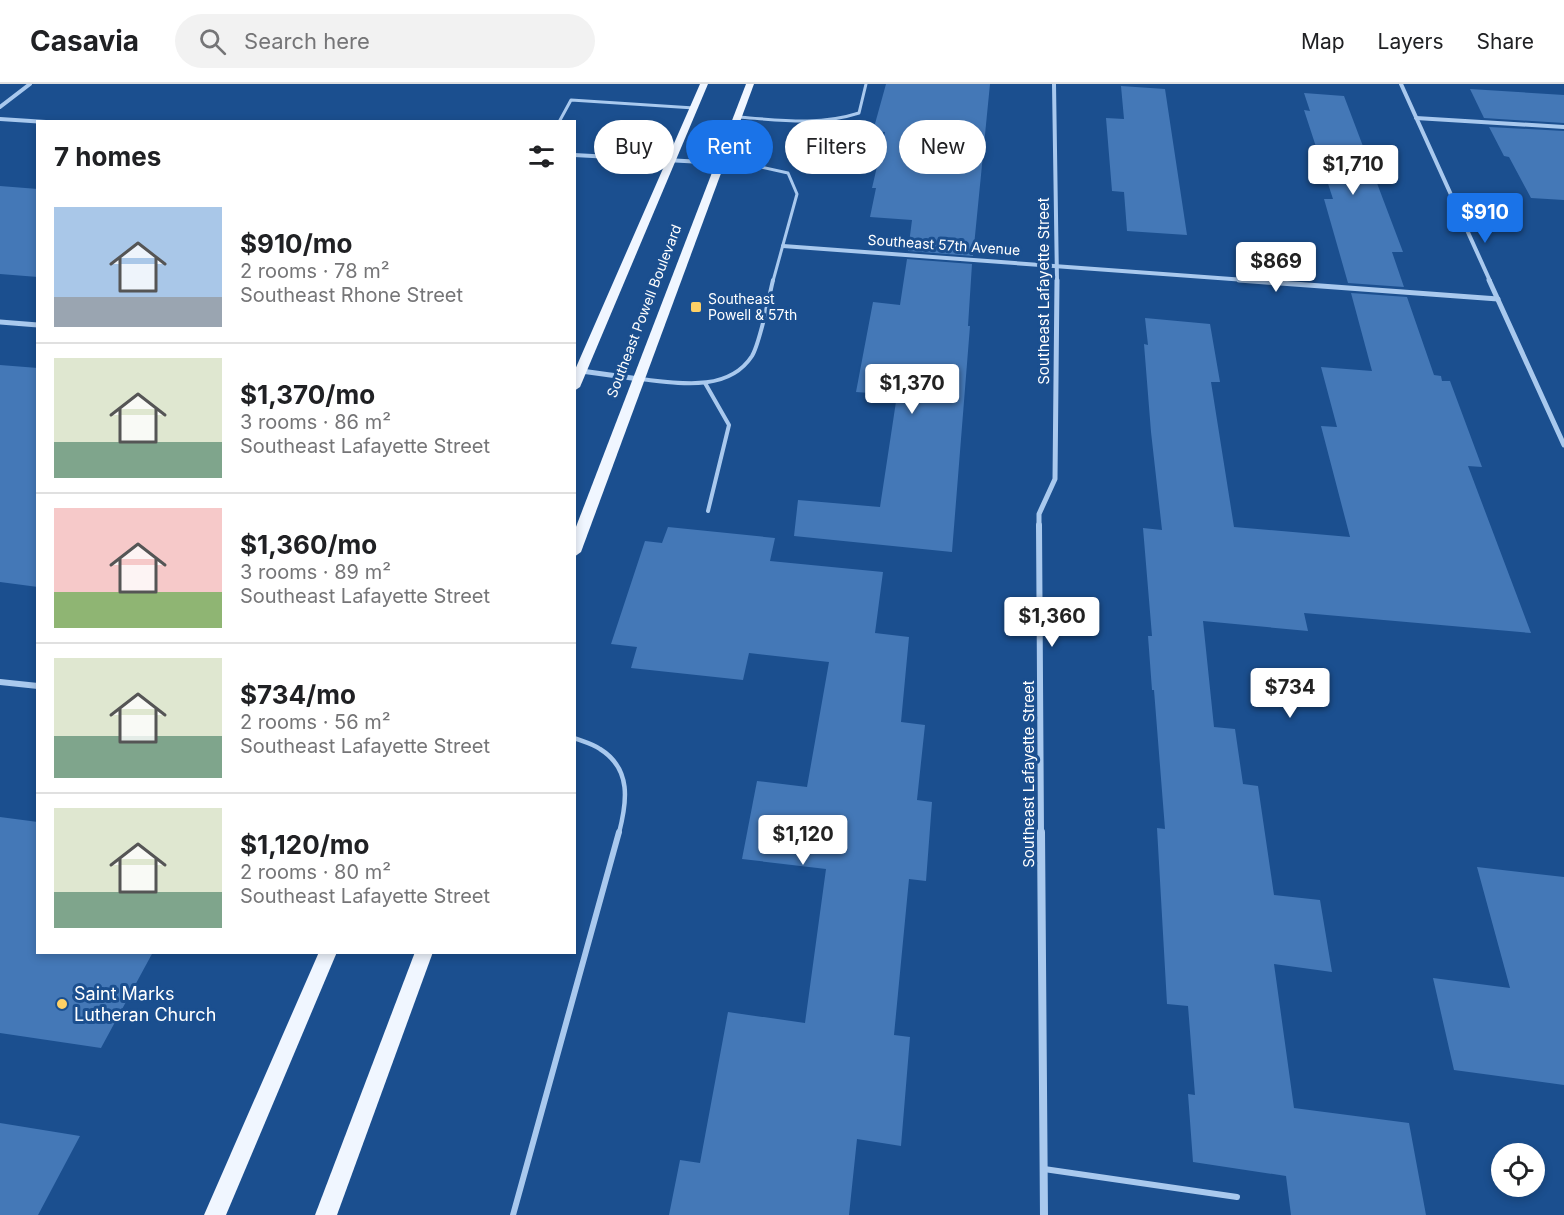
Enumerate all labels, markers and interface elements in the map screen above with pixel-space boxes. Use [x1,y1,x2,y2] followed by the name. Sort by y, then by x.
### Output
[175,14,595,68] search box
[30,24,139,58] text: Casavia
[196,25,229,58] icon: search
[244,28,370,54] text: Search here
[1301,29,1345,54] text: Map
[1378,29,1444,54] text: Layers
[1477,29,1534,54] text: Share
[594,120,674,174] chip: Buy
[686,120,773,174] chip: Rent
[785,120,887,174] chip: Filters
[899,120,986,174] chip: New
[525,140,558,173] icon: filters
[54,141,161,172] text: 7 homes
[1304,145,1402,196] pin: $1,710
[1322,152,1384,176] text: $1,710
[1449,193,1521,244] pin: $910
[1034,197,1053,385] street label: Southeast Lafayette Street
[1461,200,1509,224] text: $910
[603,222,684,400] street label: Southeast Powell Boulevard
[240,228,352,259] text: $910/mo
[102,231,174,303] icon: home
[867,231,1021,258] street label: Southeast 57th Avenue
[1240,242,1312,293] pin: $869
[1250,249,1302,273] text: $869
[240,259,389,283] text: 2 rooms · 78 m²
[240,283,463,307] text: Southeast Rhone Street
[708,290,797,323] place label: Southeast Powell & 57th
[689,300,703,314] marker: Southeast Powell & 57th
[863,364,961,415] pin: $1,370
[879,371,945,395] text: $1,370
[240,379,375,410] text: $1,370/mo
[102,382,174,454] icon: home
[240,410,391,434] text: 3 rooms · 86 m²
[240,434,490,458] text: Southeast Lafayette Street
[240,529,377,560] text: $1,360/mo
[102,532,174,604] icon: home
[240,560,391,584] text: 3 rooms · 89 m²
[240,584,490,608] text: Southeast Lafayette Street
[1003,597,1101,648] pin: $1,360
[1018,604,1086,628] text: $1,360
[1254,668,1326,719] pin: $734
[1265,675,1315,699] text: $734
[240,679,356,710] text: $734/mo
[1019,680,1038,868] street label: Southeast Lafayette Street
[102,682,174,754] icon: home
[240,710,391,734] text: 2 rooms · 56 m²
[240,734,490,758] text: Southeast Lafayette Street
[754,815,852,866] pin: $1,120
[772,822,834,846] text: $1,120
[240,829,369,860] text: $1,120/mo
[102,832,174,904] icon: home
[240,860,391,884] text: 2 rooms · 80 m²
[240,884,490,908] text: Southeast Lafayette Street
[74,983,216,1025] place label: Saint Marks Lutheran Church
[55,997,69,1011] marker: Saint Marks Lutheran Church
[1491,1143,1545,1197] map controls
[1491,1143,1545,1197] button: locate

